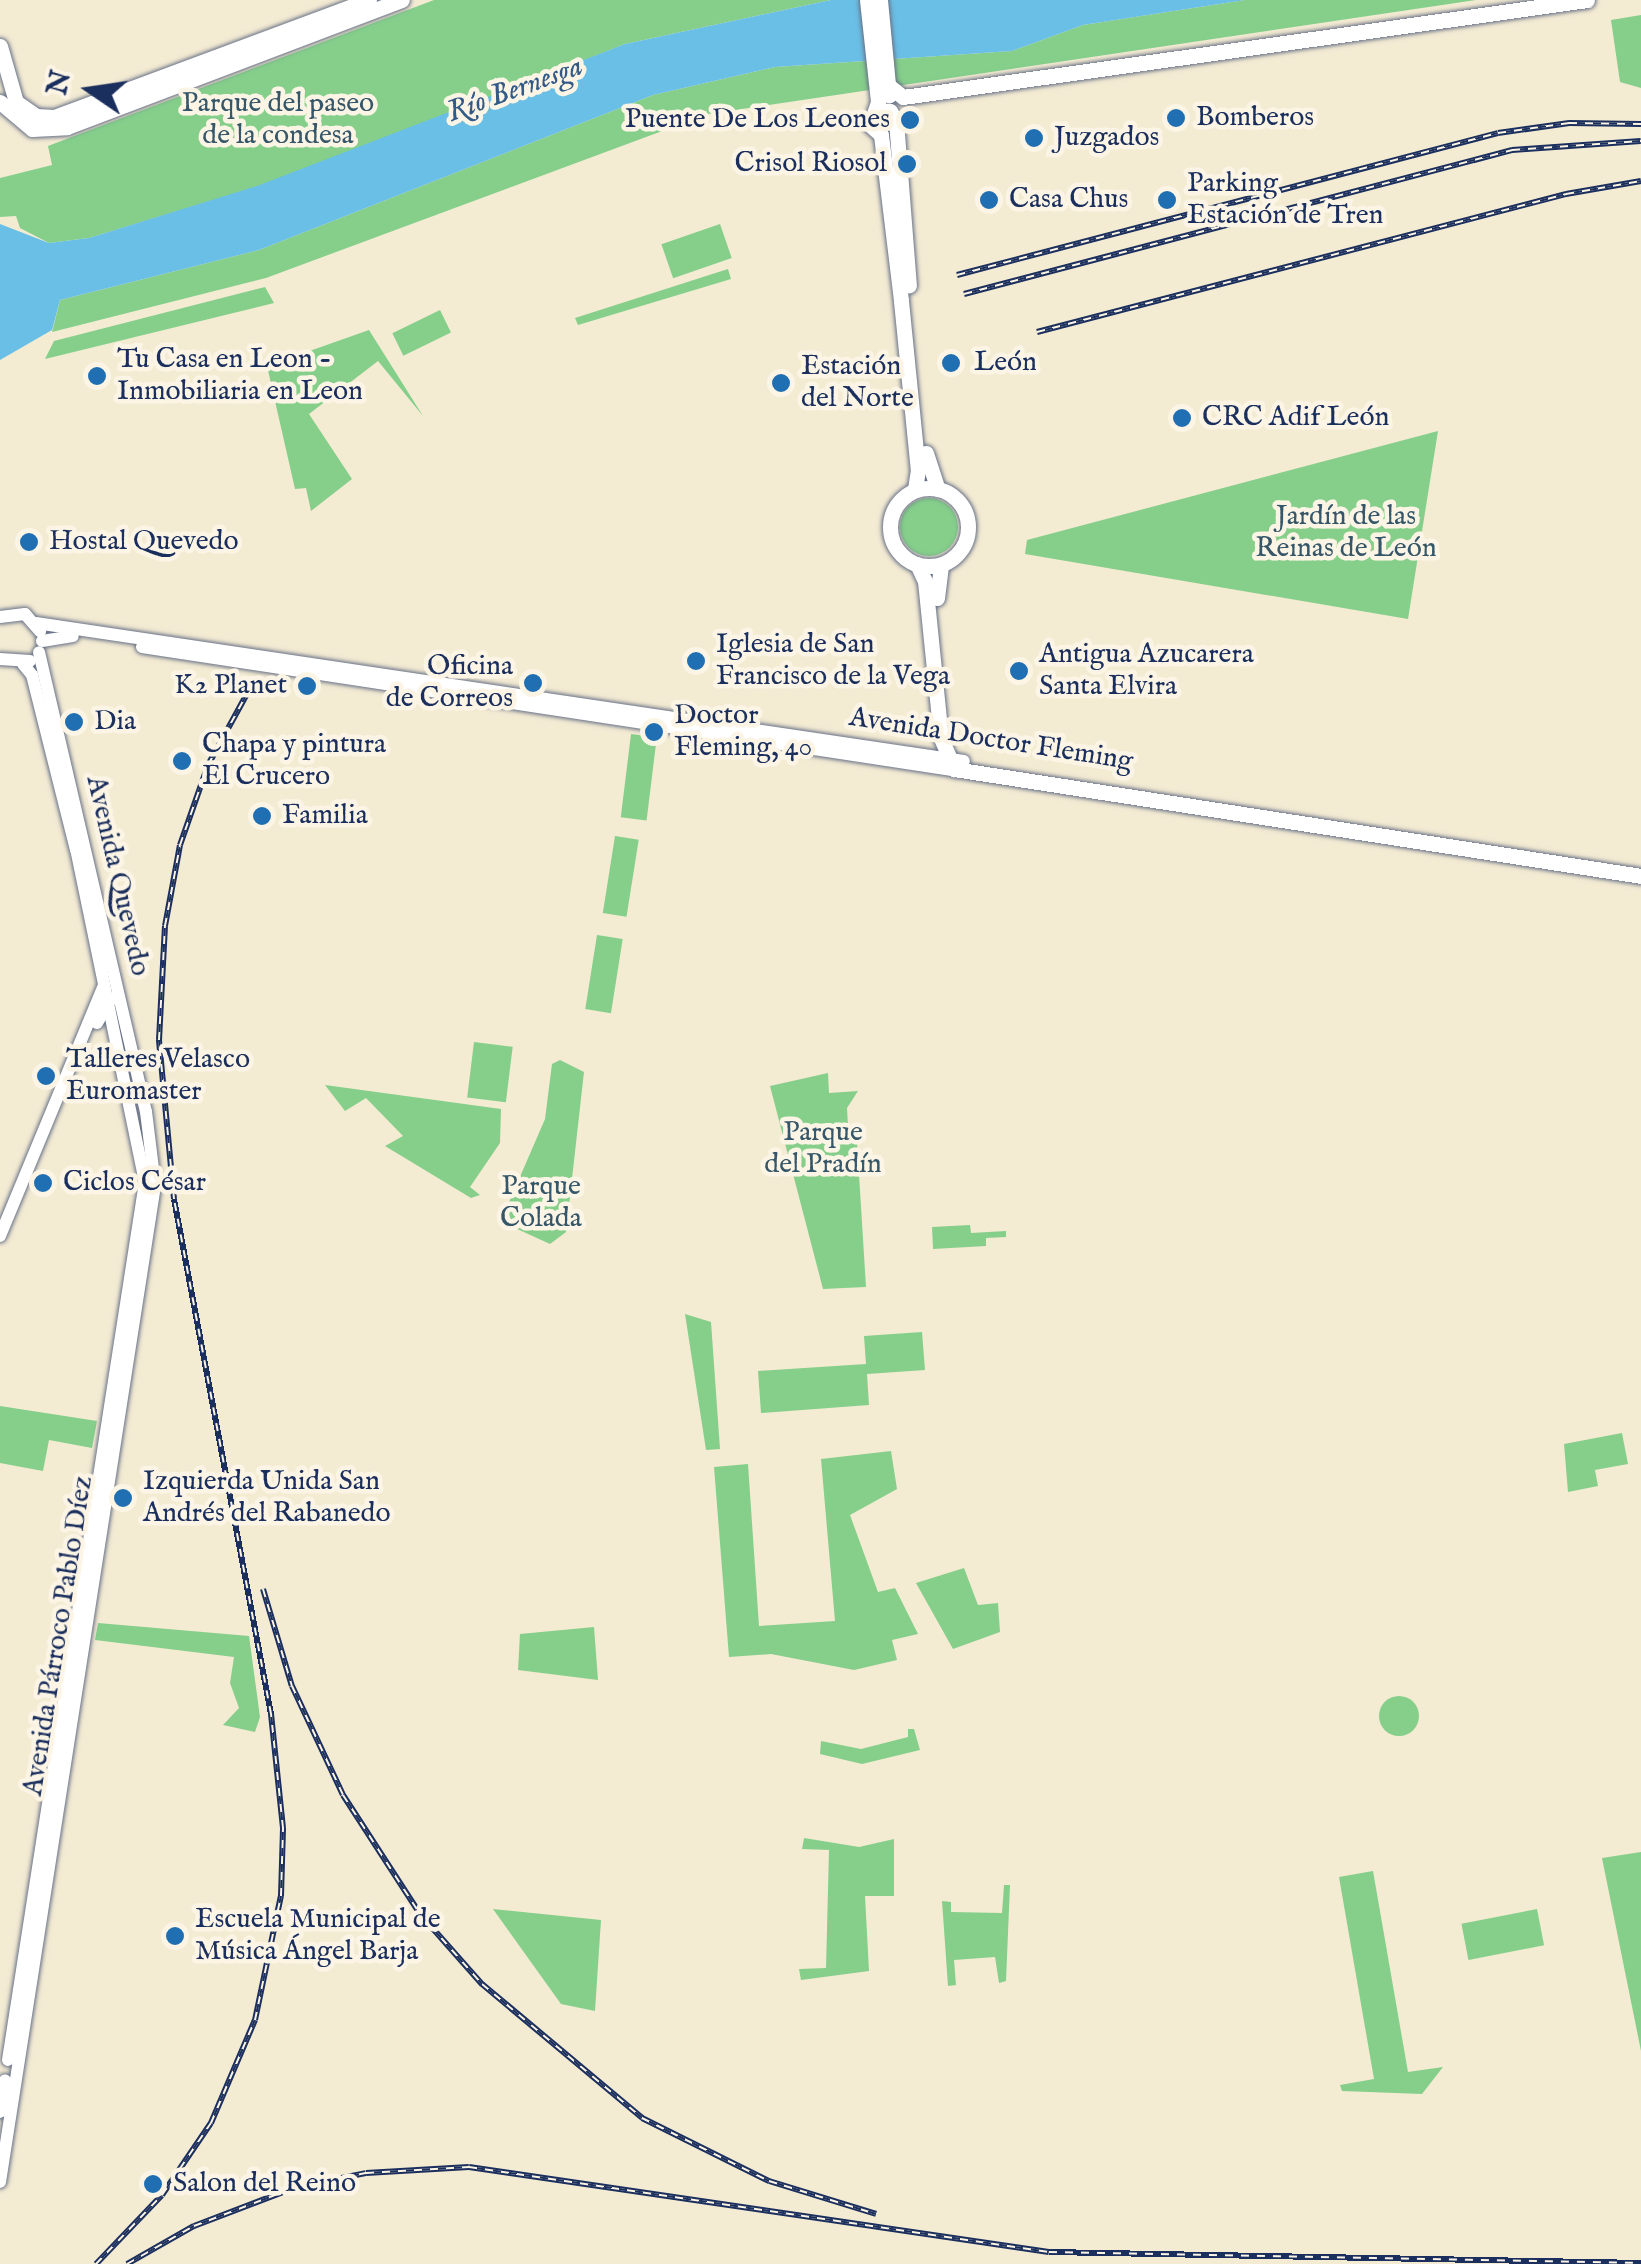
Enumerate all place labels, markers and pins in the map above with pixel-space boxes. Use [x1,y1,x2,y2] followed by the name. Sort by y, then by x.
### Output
[1196,101,1314,135] place label: Bomberos
[625,103,890,137] place label: Puente De Los Leones
[1165,107,1187,129] marker: Bomberos
[899,109,921,131] marker: Puente De Los Leones
[1054,121,1159,155] place label: Juzgados
[1023,127,1045,149] marker: Juzgados
[735,147,887,181] place label: Crisol Riosol
[896,153,918,175] marker: Crisol Riosol
[1187,167,1384,233] place label: Parking Estación de Tren
[1009,183,1128,217] place label: Casa Chus
[978,189,1000,211] marker: Casa Chus
[1156,189,1178,211] marker: Parking Estación de Tren
[117,343,363,409] place label: Tu Casa en Leon - Inmobiliaria en Leon
[974,346,1037,380] place label: León
[801,350,914,416] place label: Estación del Norte
[938,350,964,376] marker: León
[86,365,108,387] marker: Tu Casa en Leon - Inmobiliaria en Leon
[770,372,792,394] marker: Estación del Norte
[1202,401,1389,435] place label: CRC Adif León
[1171,407,1193,429] marker: CRC Adif León
[49,525,239,559] place label: Hostal Quevedo
[18,531,40,553] marker: Hostal Quevedo
[716,628,950,694] place label: Iglesia de San Francisco de la Vega
[1039,638,1254,704] place label: Antigua Azucarera Santa Elvira
[386,650,513,716] place label: Oficina de Correos
[685,650,707,672] marker: Iglesia de San Francisco de la Vega
[1008,660,1030,682] marker: Antigua Azucarera Santa Elvira
[174,669,287,703] place label: K2 Planet
[522,672,544,694] marker: Oficina de Correos
[296,675,318,697] marker: K2 Planet
[674,699,812,765] place label: Doctor Fleming, 40
[94,705,136,739] place label: Dia
[63,711,85,733] marker: Dia
[643,721,665,743] marker: Doctor Fleming, 40
[202,728,386,794] place label: Chapa y pintura El Crucero
[171,750,193,772] marker: Chapa y pintura El Crucero
[282,799,368,833] place label: Familia
[251,805,273,827] marker: Familia
[66,1043,250,1109] place label: Talleres Velasco Euromaster
[35,1065,57,1087] marker: Talleres Velasco Euromaster
[63,1166,206,1200] place label: Ciclos César
[32,1172,54,1194] marker: Ciclos César
[143,1465,391,1531] place label: Izquierda Unida San Andrés del Rabanedo
[112,1487,134,1509] marker: Izquierda Unida San Andrés del Rabanedo
[195,1903,441,1969] place label: Escuela Municipal de Música Ángel Barja
[164,1925,186,1947] marker: Escuela Municipal de Música Ángel Barja
[173,2167,356,2201] place label: Salon del Reino
[142,2173,164,2195] marker: Salon del Reino

